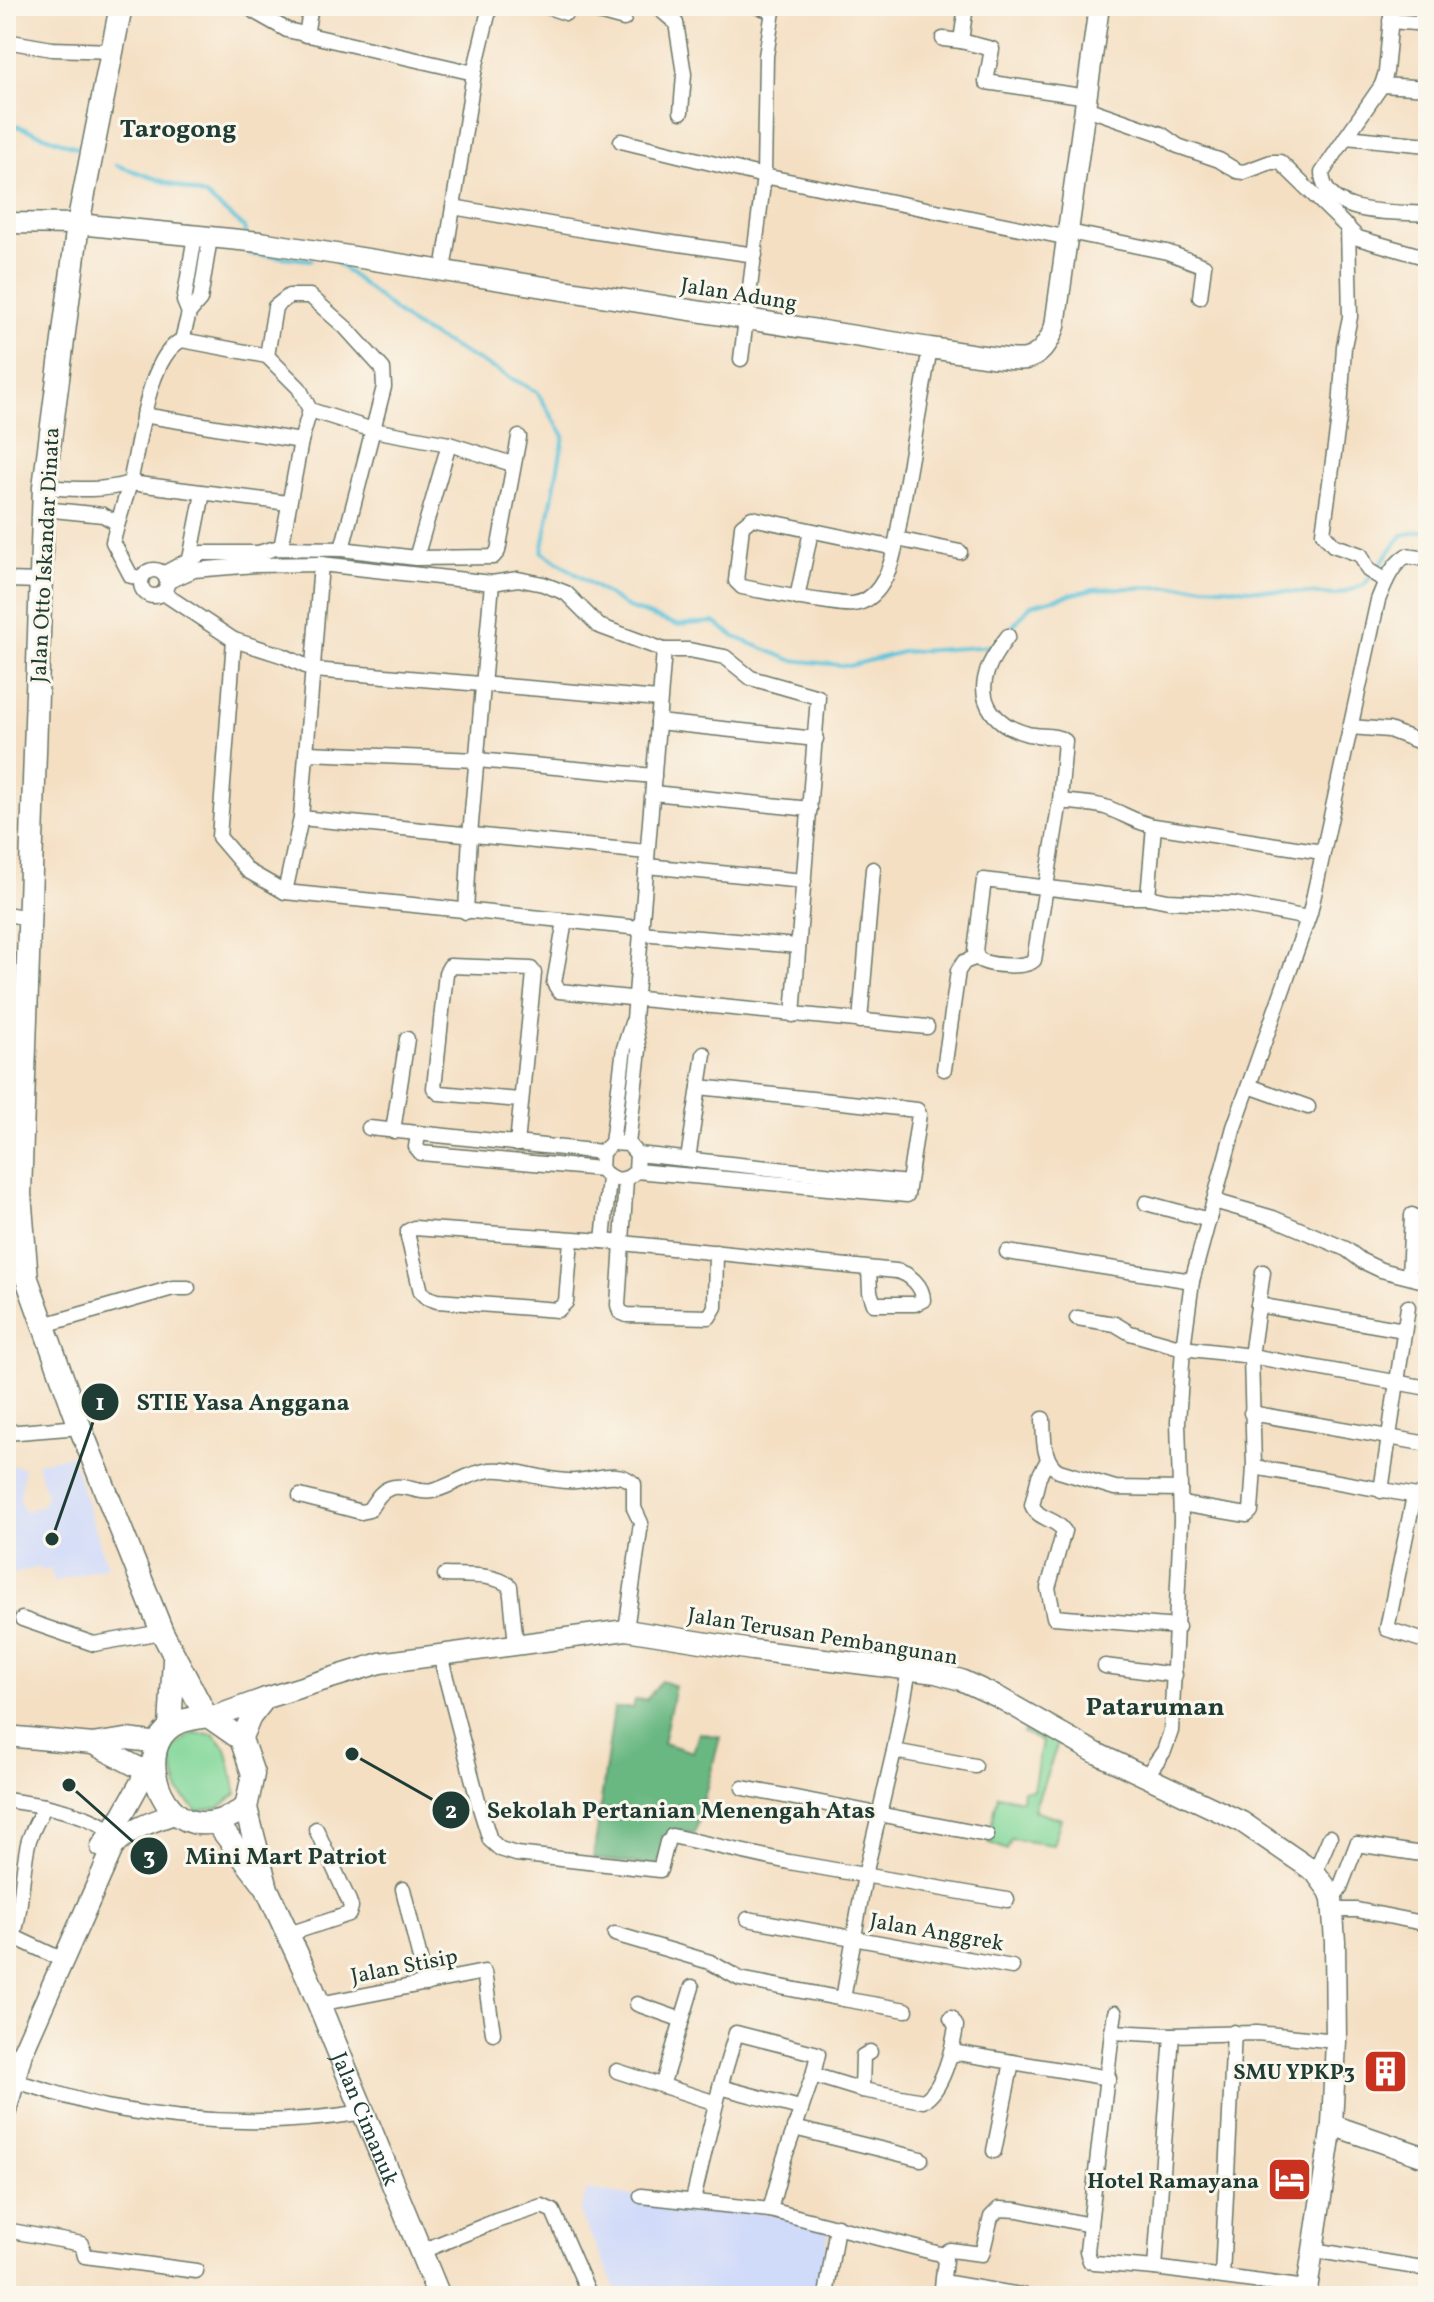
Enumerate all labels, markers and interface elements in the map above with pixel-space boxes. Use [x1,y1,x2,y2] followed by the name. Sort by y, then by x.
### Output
[119,112,237,148] district label: Tarogong
[678,271,799,320] street label: Jalan Adung
[24,427,69,684] street label: Jalan Otto Iskandar Dinata
[80,1378,366,1426] callout: STIE Yasa Anggana
[95,1387,105,1421] text: 1
[136,1387,350,1421] text: STIE Yasa Anggana
[685,1601,960,1674] street label: Jalan Terusan Pembangunan
[1085,1690,1225,1726] district label: Pataruman
[431,1786,891,1834] callout: Sekolah Pertanian Menengah Atas
[445,1795,457,1829] text: 2
[487,1795,875,1829] text: Sekolah Pertanian Menengah Atas
[129,1832,403,1880] callout: Mini Mart Patriot
[143,1841,155,1875] text: 3
[185,1841,387,1875] text: Mini Mart Patriot
[867,1906,1006,1961] street label: Jalan Anggrek
[348,1942,461,1993] street label: Jalan Stisip
[1362,2047,1410,2095] building icon: SMU YPKP3
[322,2048,405,2191] street label: Jalan Cimanuk
[1233,2058,1355,2089] place label: SMU YPKP3
[1266,2156,1314,2204] hotel icon: Hotel Ramayana
[1087,2167,1259,2198] place label: Hotel Ramayana

